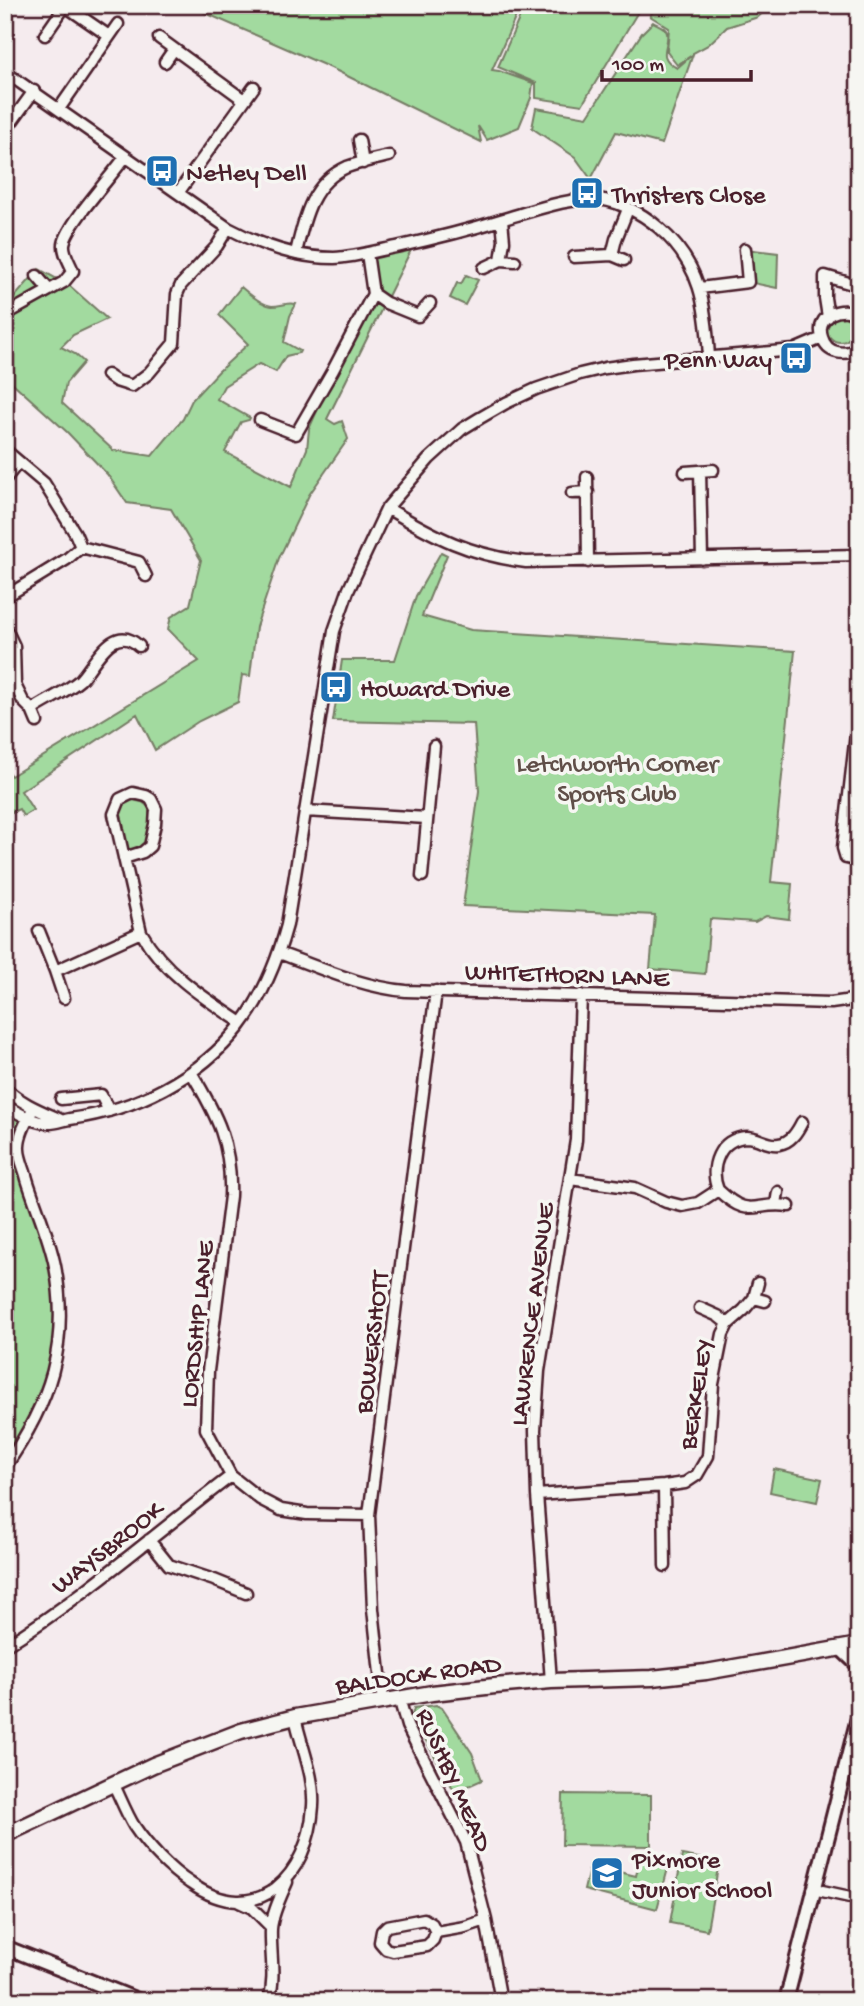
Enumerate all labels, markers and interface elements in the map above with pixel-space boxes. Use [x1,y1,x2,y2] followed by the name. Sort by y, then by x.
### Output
[602,38,750,82] scale bar
[611,54,664,79] text: 100 m
[143,152,181,190] bus stop icon: Netley Dell
[186,160,307,191] place label: Netley Dell
[568,174,606,212] bus stop icon: Thristers Close
[610,182,766,213] place label: Thristers Close
[777,339,815,377] bus stop icon: Penn Way
[663,347,772,378] place label: Penn Way
[317,668,355,706] bus stop icon: Howard Drive
[360,676,511,707] place label: Howard Drive
[516,751,721,812] park label: Letchworth Corner Sports Club
[464,958,670,997] street label: WHITETHORN LANE
[505,1201,564,1428] street label: LAWRENCE AVENUE
[175,1239,224,1409] street label: LORDSHIP LANE
[350,1268,399,1417] street label: BOWERSHOTT
[674,1337,722,1453] street label: BERKELEY
[46,1494,173,1603] street label: WAYSBROOK
[333,1650,503,1705] street label: BALDOCK ROAD
[406,1704,497,1857] street label: RUSHBY MEAD
[631,1847,772,1908] place label: Pixmore Junior School
[588,1854,626,1892] school or university icon: Pixmore Junior School

